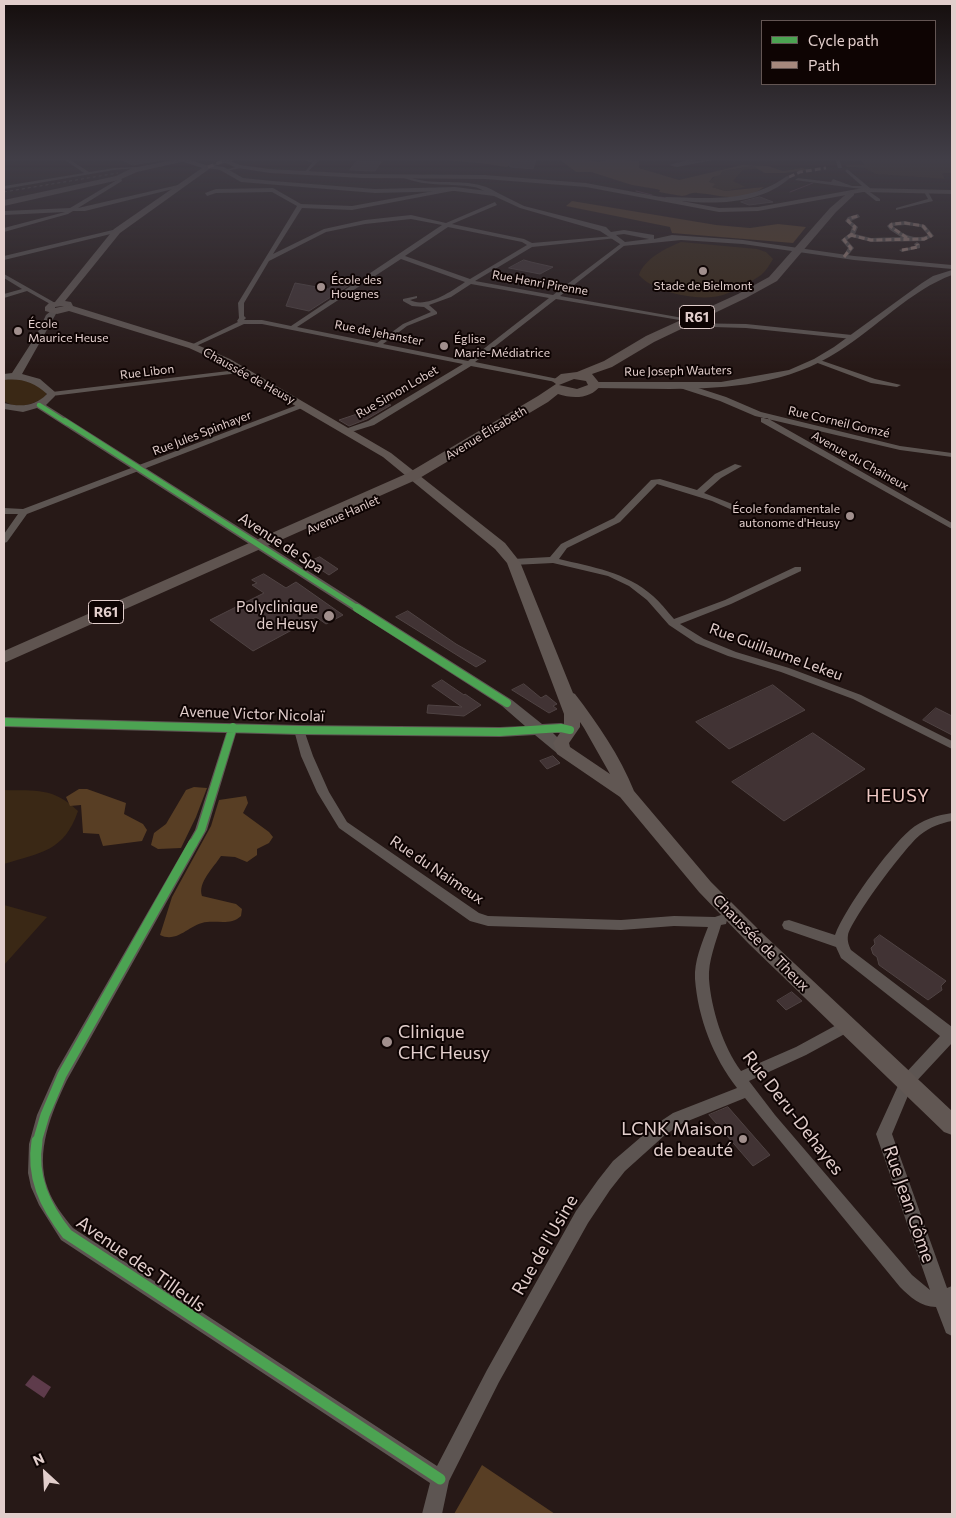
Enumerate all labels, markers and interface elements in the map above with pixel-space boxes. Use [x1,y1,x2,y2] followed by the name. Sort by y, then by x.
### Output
[761,20,936,85] legend
[808,31,879,49] text: Cycle path
[808,56,840,74] text: Path
[697,265,709,277] marker: Stade de Bielmont
[491,267,589,299] street label: Rue Henri Pirenne
[331,273,382,301] place label: École des Hougnes
[654,279,752,293] place label: Stade de Bielmont
[315,281,327,293] marker: École des Hougnes
[680,306,714,328] road number: R61
[28,317,109,345] place label: École Maurice Heuse
[333,317,425,349] street label: Rue de Jehanster
[12,325,24,337] marker: École Maurice Heuse
[454,332,550,360] place label: Église Marie-Médiatrice
[438,340,450,352] marker: Église Marie-Médiatrice
[200,345,298,407] street label: Chaussée de Heusy
[119,362,175,382] street label: Rue Libon
[353,363,441,421] street label: Rue Simon Lobet
[624,363,732,379] street label: Rue Joseph Wauters
[443,403,529,463] street label: Avenue Élisabeth
[787,403,891,441] street label: Rue Corneil Gomzé
[150,407,254,459] street label: Rue Jules Spinhayer
[809,428,911,494] street label: Avenue du Chaineux
[304,492,382,538] street label: Avenue Hanlet
[732,502,840,530] place label: École fondamentale autonome d'Heusy
[235,509,327,577] street label: Avenue de Spa
[844,510,856,522] marker: École fondamentale autonome d'Heusy
[236,598,318,633] place label: Polyclinique de Heusy
[88,600,124,624] road number: R61
[322,609,336,623] marker: Polyclinique de Heusy
[707,619,845,685] street label: Rue Guillaume Lekeu
[179,702,325,726] street label: Avenue Victor Nicolaï
[865,785,931,807] district label: HEUSY
[387,832,487,908] street label: Rue du Naimeux
[709,891,813,995] street label: Chaussée de Theux
[398,1021,490,1064] place label: Clinique CHC Heusy
[380,1035,394,1049] marker: Clinique CHC Heusy
[738,1047,848,1179] street label: Rue Deru-Dehayes
[621,1118,733,1160] place label: LCNK Maison de beauté
[737,1133,749,1145] marker: LCNK Maison de beauté
[879,1143,939,1265] street label: Rue Jean Gôme
[508,1191,582,1299] street label: Rue de l'Usine
[72,1211,210,1317] street label: Avenue des Tilleuls
[20,1448,70,1498] north arrow
[30,1449,47,1469] text: N

